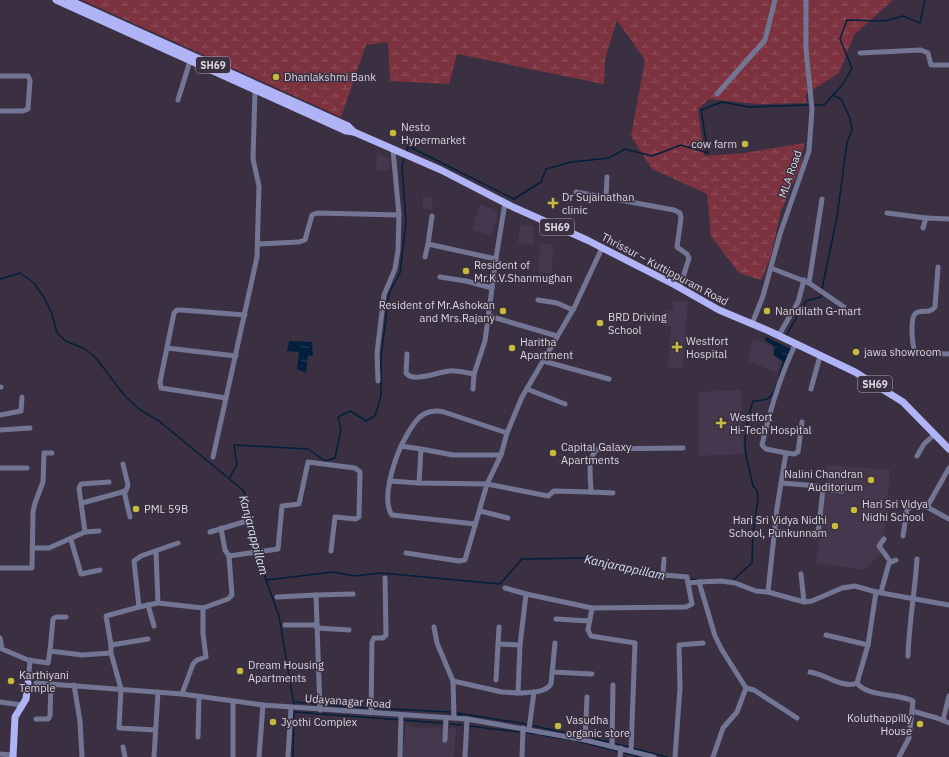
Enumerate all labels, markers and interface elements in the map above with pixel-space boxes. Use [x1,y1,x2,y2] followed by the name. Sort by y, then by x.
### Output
[196,57,230,73] road number: SH69
[284,70,376,84] place label: Dhanlakshmi Bank
[271,72,281,82] marker: Dhanlakshmi Bank
[401,120,466,147] place label: Nesto Hypermarket
[388,128,398,138] marker: Nesto Hypermarket
[691,137,737,151] place label: cow farm
[740,139,750,149] marker: cow farm
[775,148,805,200] street label: MLA Road
[562,190,634,217] place label: Dr Sujainathan clinic
[547,197,559,209] marker: Dr Sujainathan clinic
[540,219,574,235] road number: SH69
[599,230,731,308] street label: Thrissur – Kuttippuram Road
[474,258,572,285] place label: Resident of Mr.K.V.Shanmughan
[461,266,471,276] marker: Resident of Mr.K.V.Shanmughan
[379,298,496,325] place label: Resident of Mr.Ashokan and Mrs.Rajany
[775,304,861,318] place label: Nandilath G-mart
[498,306,508,316] marker: Resident of Mr.Ashokan and Mrs.Rajany
[762,306,772,316] marker: Nandilath G-mart
[608,310,667,337] place label: BRD Driving School
[595,318,605,328] marker: BRD Driving School
[686,334,728,361] place label: Westfort Hospital
[520,335,573,362] place label: Haritha Apartment
[671,341,683,353] marker: Westfort Hospital
[507,343,517,353] marker: Haritha Apartment
[864,345,941,359] place label: jawa showroom
[851,347,861,357] marker: jawa showroom
[858,376,892,392] road number: SH69
[730,410,812,437] place label: Westfort Hi-Tech Hospital
[715,417,727,429] marker: Westfort Hi-Tech Hospital
[561,440,632,467] place label: Capital Galaxy Apartments
[548,448,558,458] marker: Capital Galaxy Apartments
[784,467,863,494] place label: Nalini Chandran Auditorium
[866,475,876,485] marker: Nalini Chandran Auditorium
[236,493,272,577] water label: Kanjarappillam
[862,497,928,524] place label: Hari Sri Vidya Nidhi School
[144,502,188,516] place label: PML 59B
[131,504,141,514] marker: PML 59B
[849,505,859,515] marker: Hari Sri Vidya Nidhi School
[729,513,827,540] place label: Hari Sri Vidya Nidhi School, Punkunnam
[830,521,840,531] marker: Hari Sri Vidya Nidhi School, Punkunnam
[583,551,667,583] water label: Kanjarappillam
[248,658,324,685] place label: Dream Housing Apartments
[235,666,245,676] marker: Dream Housing Apartments
[19,668,69,695] place label: Karthiyani Temple
[6,676,16,686] marker: Karthiyani Temple
[304,691,392,711] street label: Udayanagar Road
[847,711,913,738] place label: Koluthappilly House
[566,713,630,740] place label: Vasudha organic store
[281,715,358,729] place label: Jyothi Complex
[268,717,278,727] marker: Jyothi Complex
[915,719,925,729] marker: Koluthappilly House
[553,721,563,731] marker: Vasudha organic store

